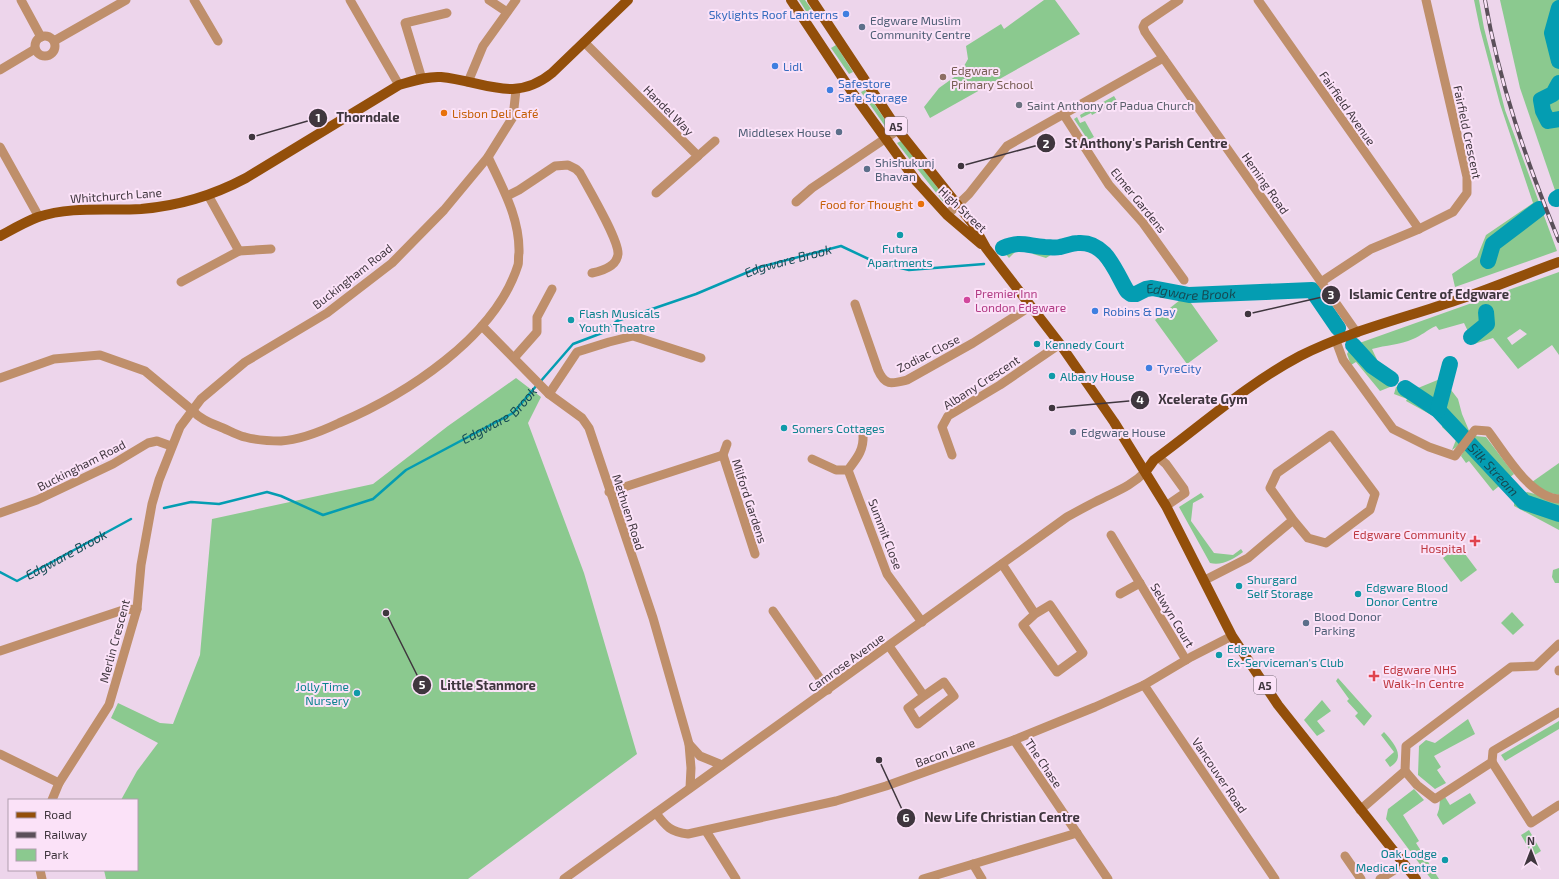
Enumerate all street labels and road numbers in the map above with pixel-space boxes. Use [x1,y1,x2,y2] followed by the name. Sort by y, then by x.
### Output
[1317,68,1379,148] street label: Fairfield Avenue
[641,82,697,138] street label: Handel Way
[1451,84,1485,180] street label: Fairfield Crescent
[885,117,907,135] road number: A5
[1240,150,1292,216] street label: Heming Road
[1108,165,1170,235] street label: Elmer Gardens
[936,183,990,235] street label: High Street
[70,185,162,205] street label: Whitchurch Lane
[309,241,395,311] street label: Buckingham Road
[894,331,962,375] street label: Zodiac Close
[940,352,1022,412] street label: Albany Crescent
[34,437,128,493] street label: Buckingham Road
[730,457,770,545] street label: Milford Gardens
[610,472,648,552] street label: Methuen Road
[866,497,906,571] street label: Summit Close
[1148,580,1198,650] street label: Selwyn Court
[96,597,132,684] street label: Merlin Crescent
[805,630,887,694] street label: Camrose Avenue
[1254,676,1276,694] road number: A5
[913,735,977,769] street label: Bacon Lane
[1190,735,1250,815] street label: Vancouver Road
[1023,736,1065,790] street label: The Chase

